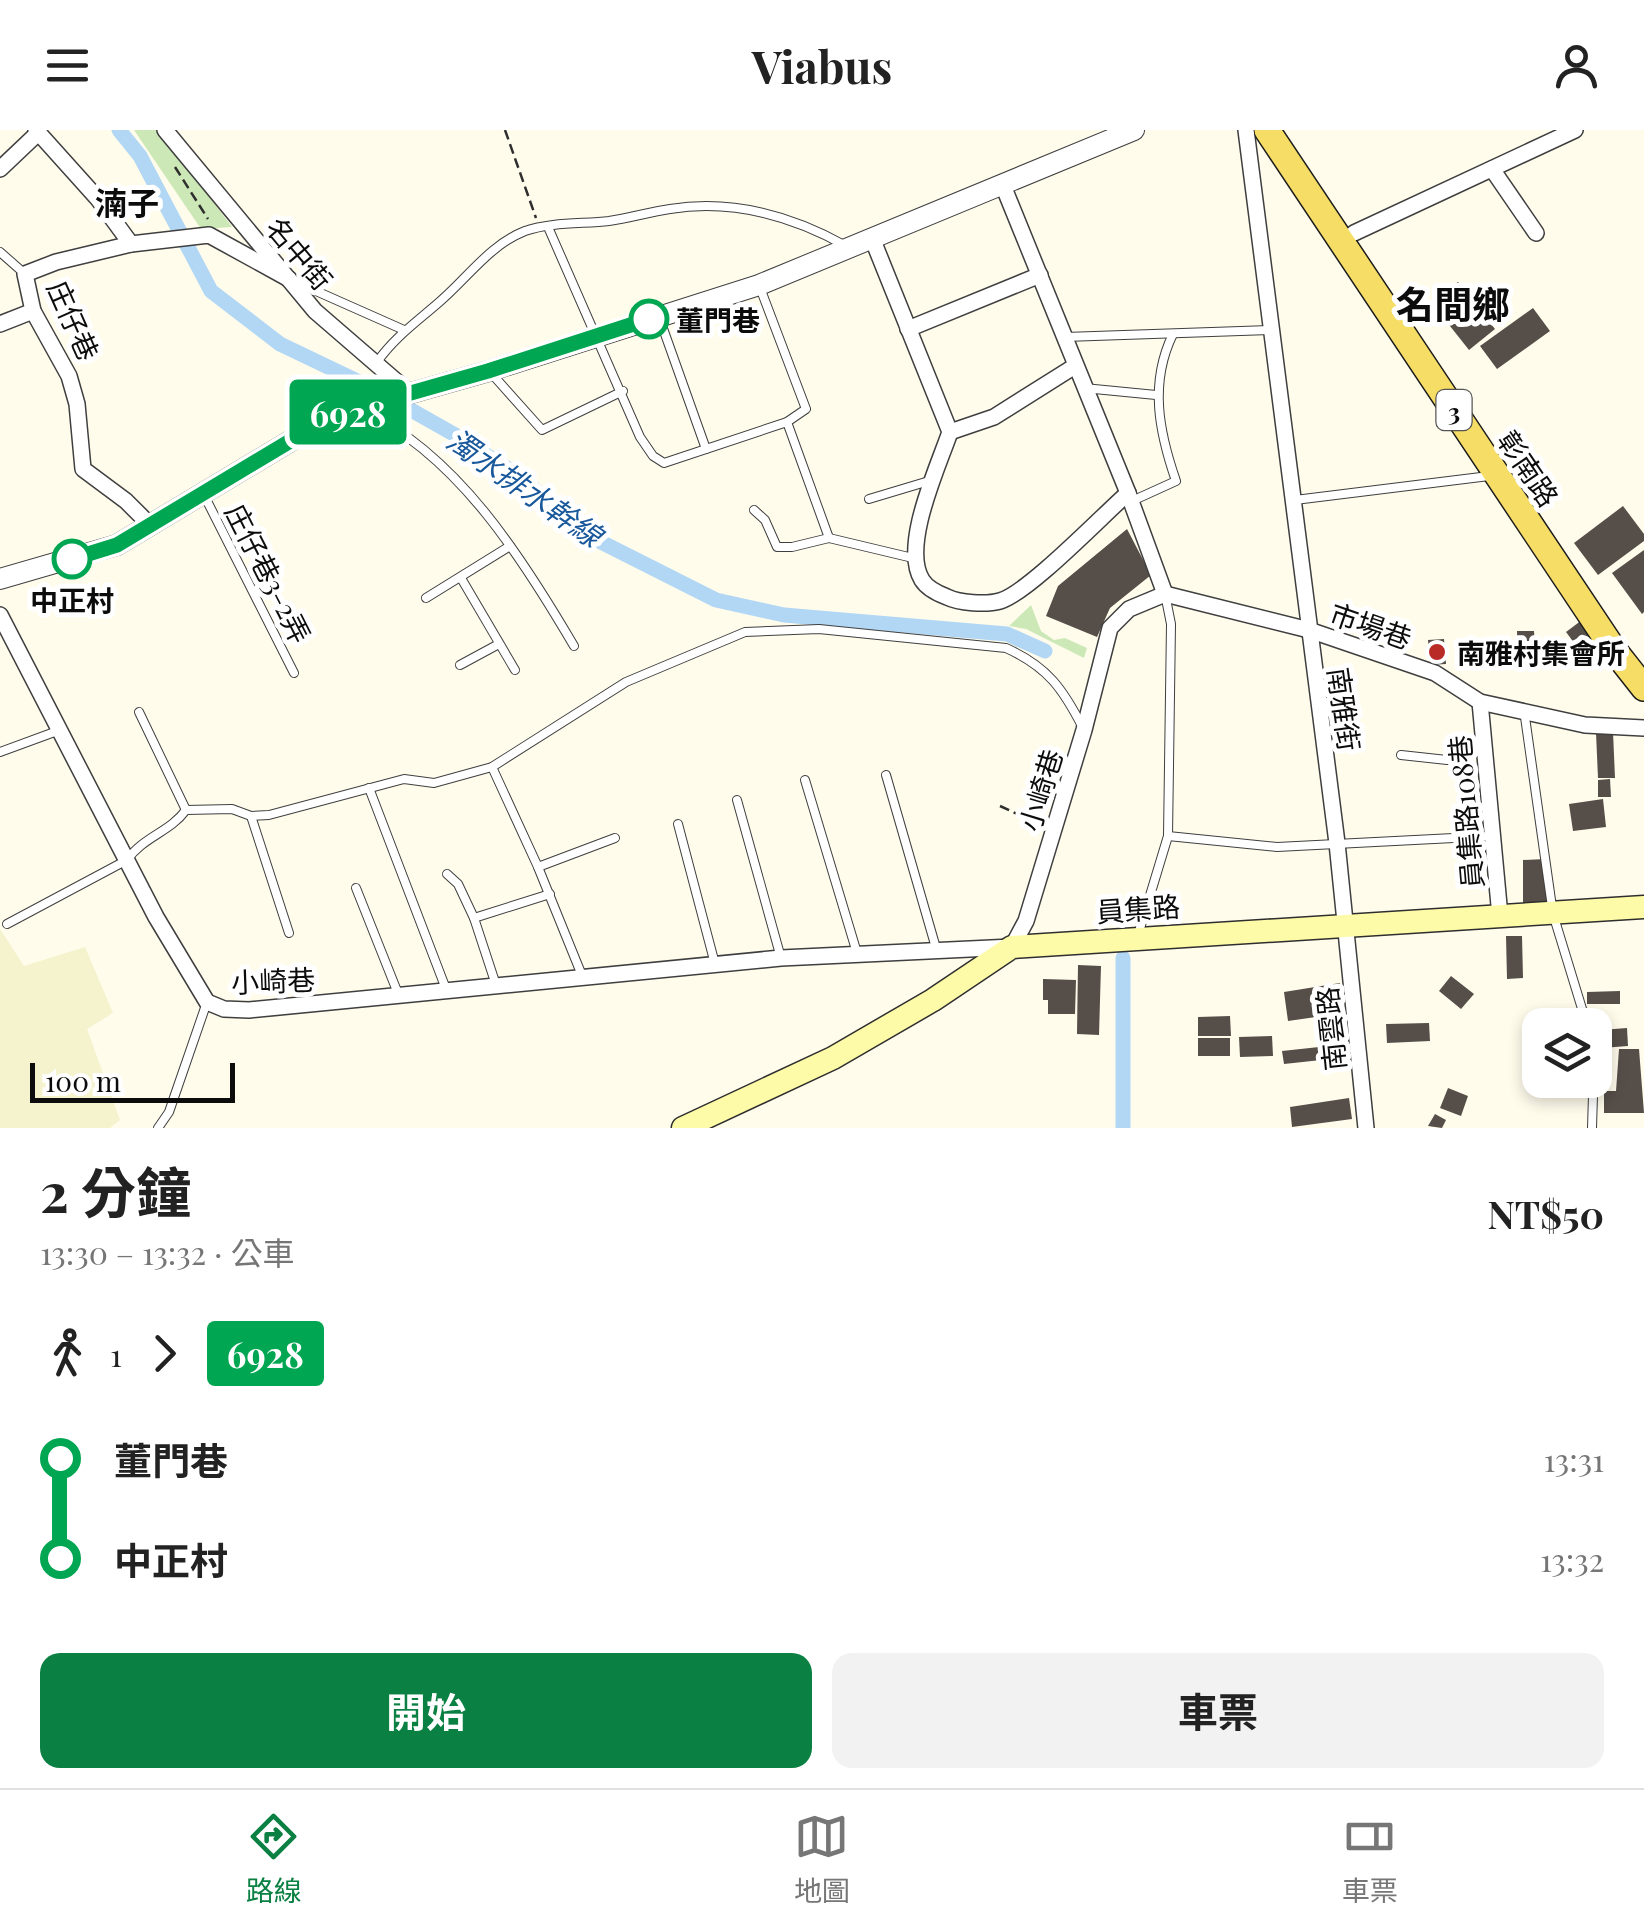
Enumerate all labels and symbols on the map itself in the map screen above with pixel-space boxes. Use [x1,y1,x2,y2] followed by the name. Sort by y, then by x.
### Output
[95,180,159,223] district label: 湳子
[259,209,341,297] street label: 名中街
[40,274,108,366] street label: 庄仔巷
[1396,278,1510,329] district label: 名間鄉
[630,300,668,338] marker: 董門巷
[676,301,760,338] place label: 董門巷
[278,380,418,444] line badge: 6928
[1436,390,1472,430] road number: 3
[440,419,613,557] water label: 濁水排水幹線
[1490,423,1568,513] street label: 彰南路
[218,497,320,649] street label: 庄仔巷3-2弄
[53,540,91,578] marker: 中正村
[30,581,114,618] place label: 中正村
[1325,594,1417,656] street label: 市場巷
[1457,634,1625,671] place label: 南雅村集會所
[1426,641,1448,663] marker: 南雅村集會所
[1321,665,1369,753] street label: 南雅街
[1440,734,1490,890] street label: 員集路108巷
[1010,744,1070,836] street label: 小崎巷
[1095,887,1181,929] street label: 員集路
[230,960,316,1000] street label: 小崎巷
[1307,985,1353,1073] street label: 南雲路
[30,1058,235,1103] scale bar

